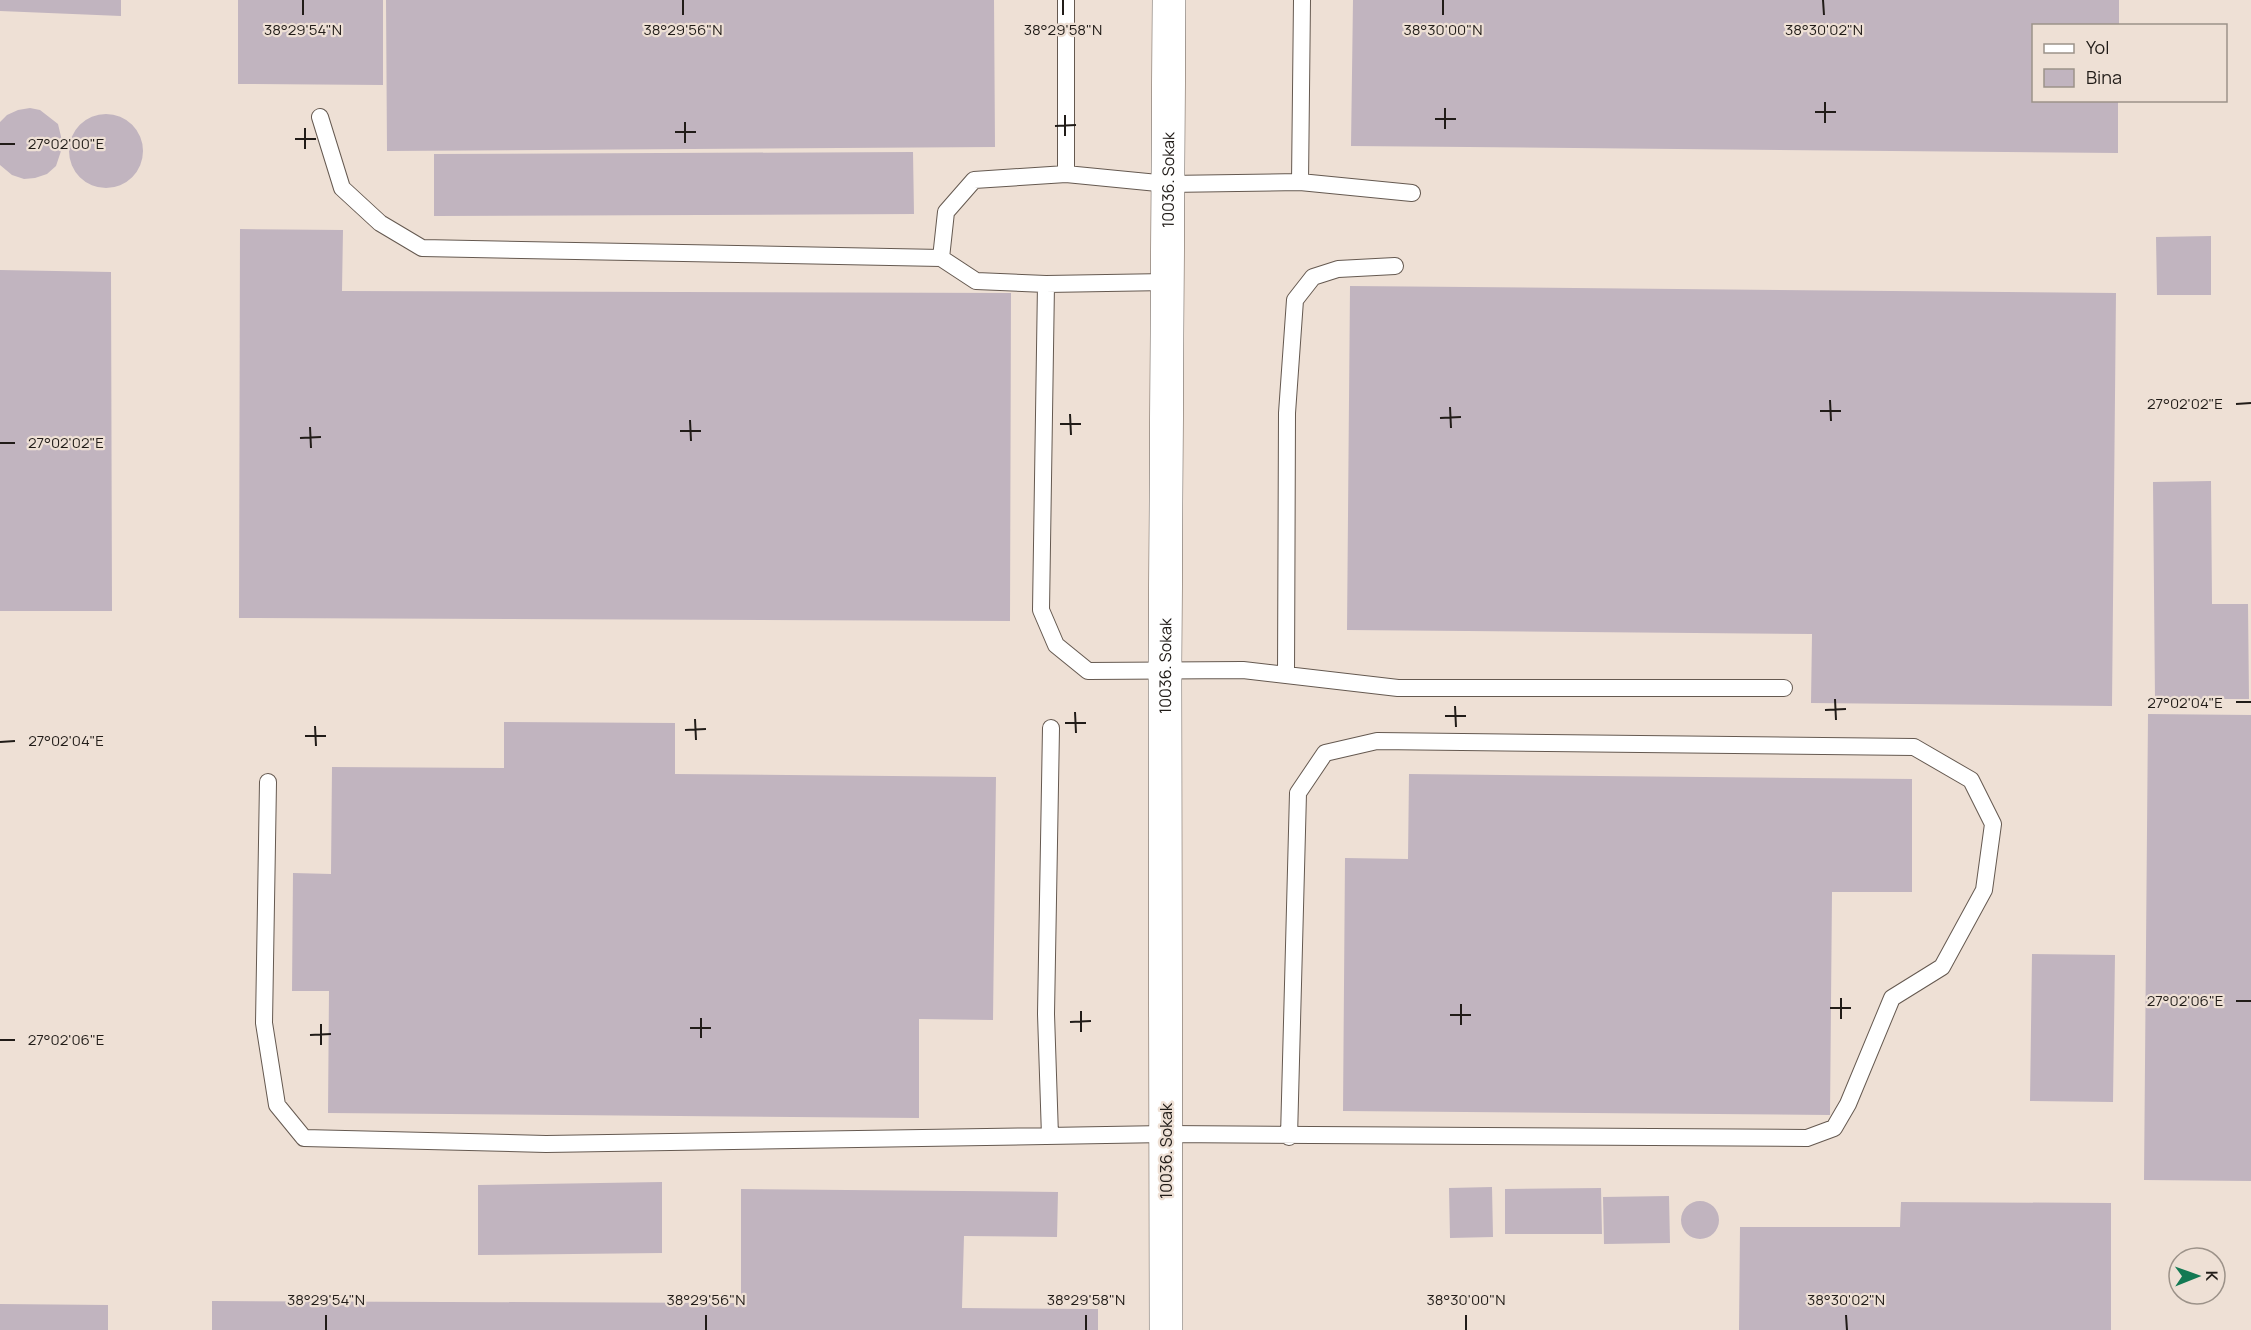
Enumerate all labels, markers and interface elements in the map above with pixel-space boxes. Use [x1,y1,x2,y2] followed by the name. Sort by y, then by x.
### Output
[264,19,342,40] text: 38°29'54"N
[644,19,722,40] text: 38°29'56"N
[1024,19,1102,40] text: 38°29'58"N
[1404,19,1482,40] text: 38°30'00"N
[1785,19,1863,40] text: 38°30'02"N
[2032,24,2227,102] legend
[2086,35,2109,59] text: Yol
[2086,65,2122,89] text: Bina
[1157,131,1179,228] street label: 10036. Sokak
[28,133,104,154] text: 27°02'00"E
[2147,393,2223,414] text: 27°02'02"E
[28,432,104,453] text: 27°02'02"E
[1154,617,1176,714] street label: 10036. Sokak
[2147,692,2223,713] text: 27°02'04"E
[28,730,104,751] text: 27°02'04"E
[2147,990,2223,1011] text: 27°02'06"E
[28,1029,104,1050] text: 27°02'06"E
[1155,1102,1177,1199] street label: 10036. Sokak
[2167,1246,2227,1306] north arrow
[2201,1270,2223,1282] text: K
[287,1289,365,1310] text: 38°29'54"N
[667,1289,745,1310] text: 38°29'56"N
[1047,1289,1125,1310] text: 38°29'58"N
[1427,1289,1505,1310] text: 38°30'00"N
[1807,1289,1885,1310] text: 38°30'02"N

